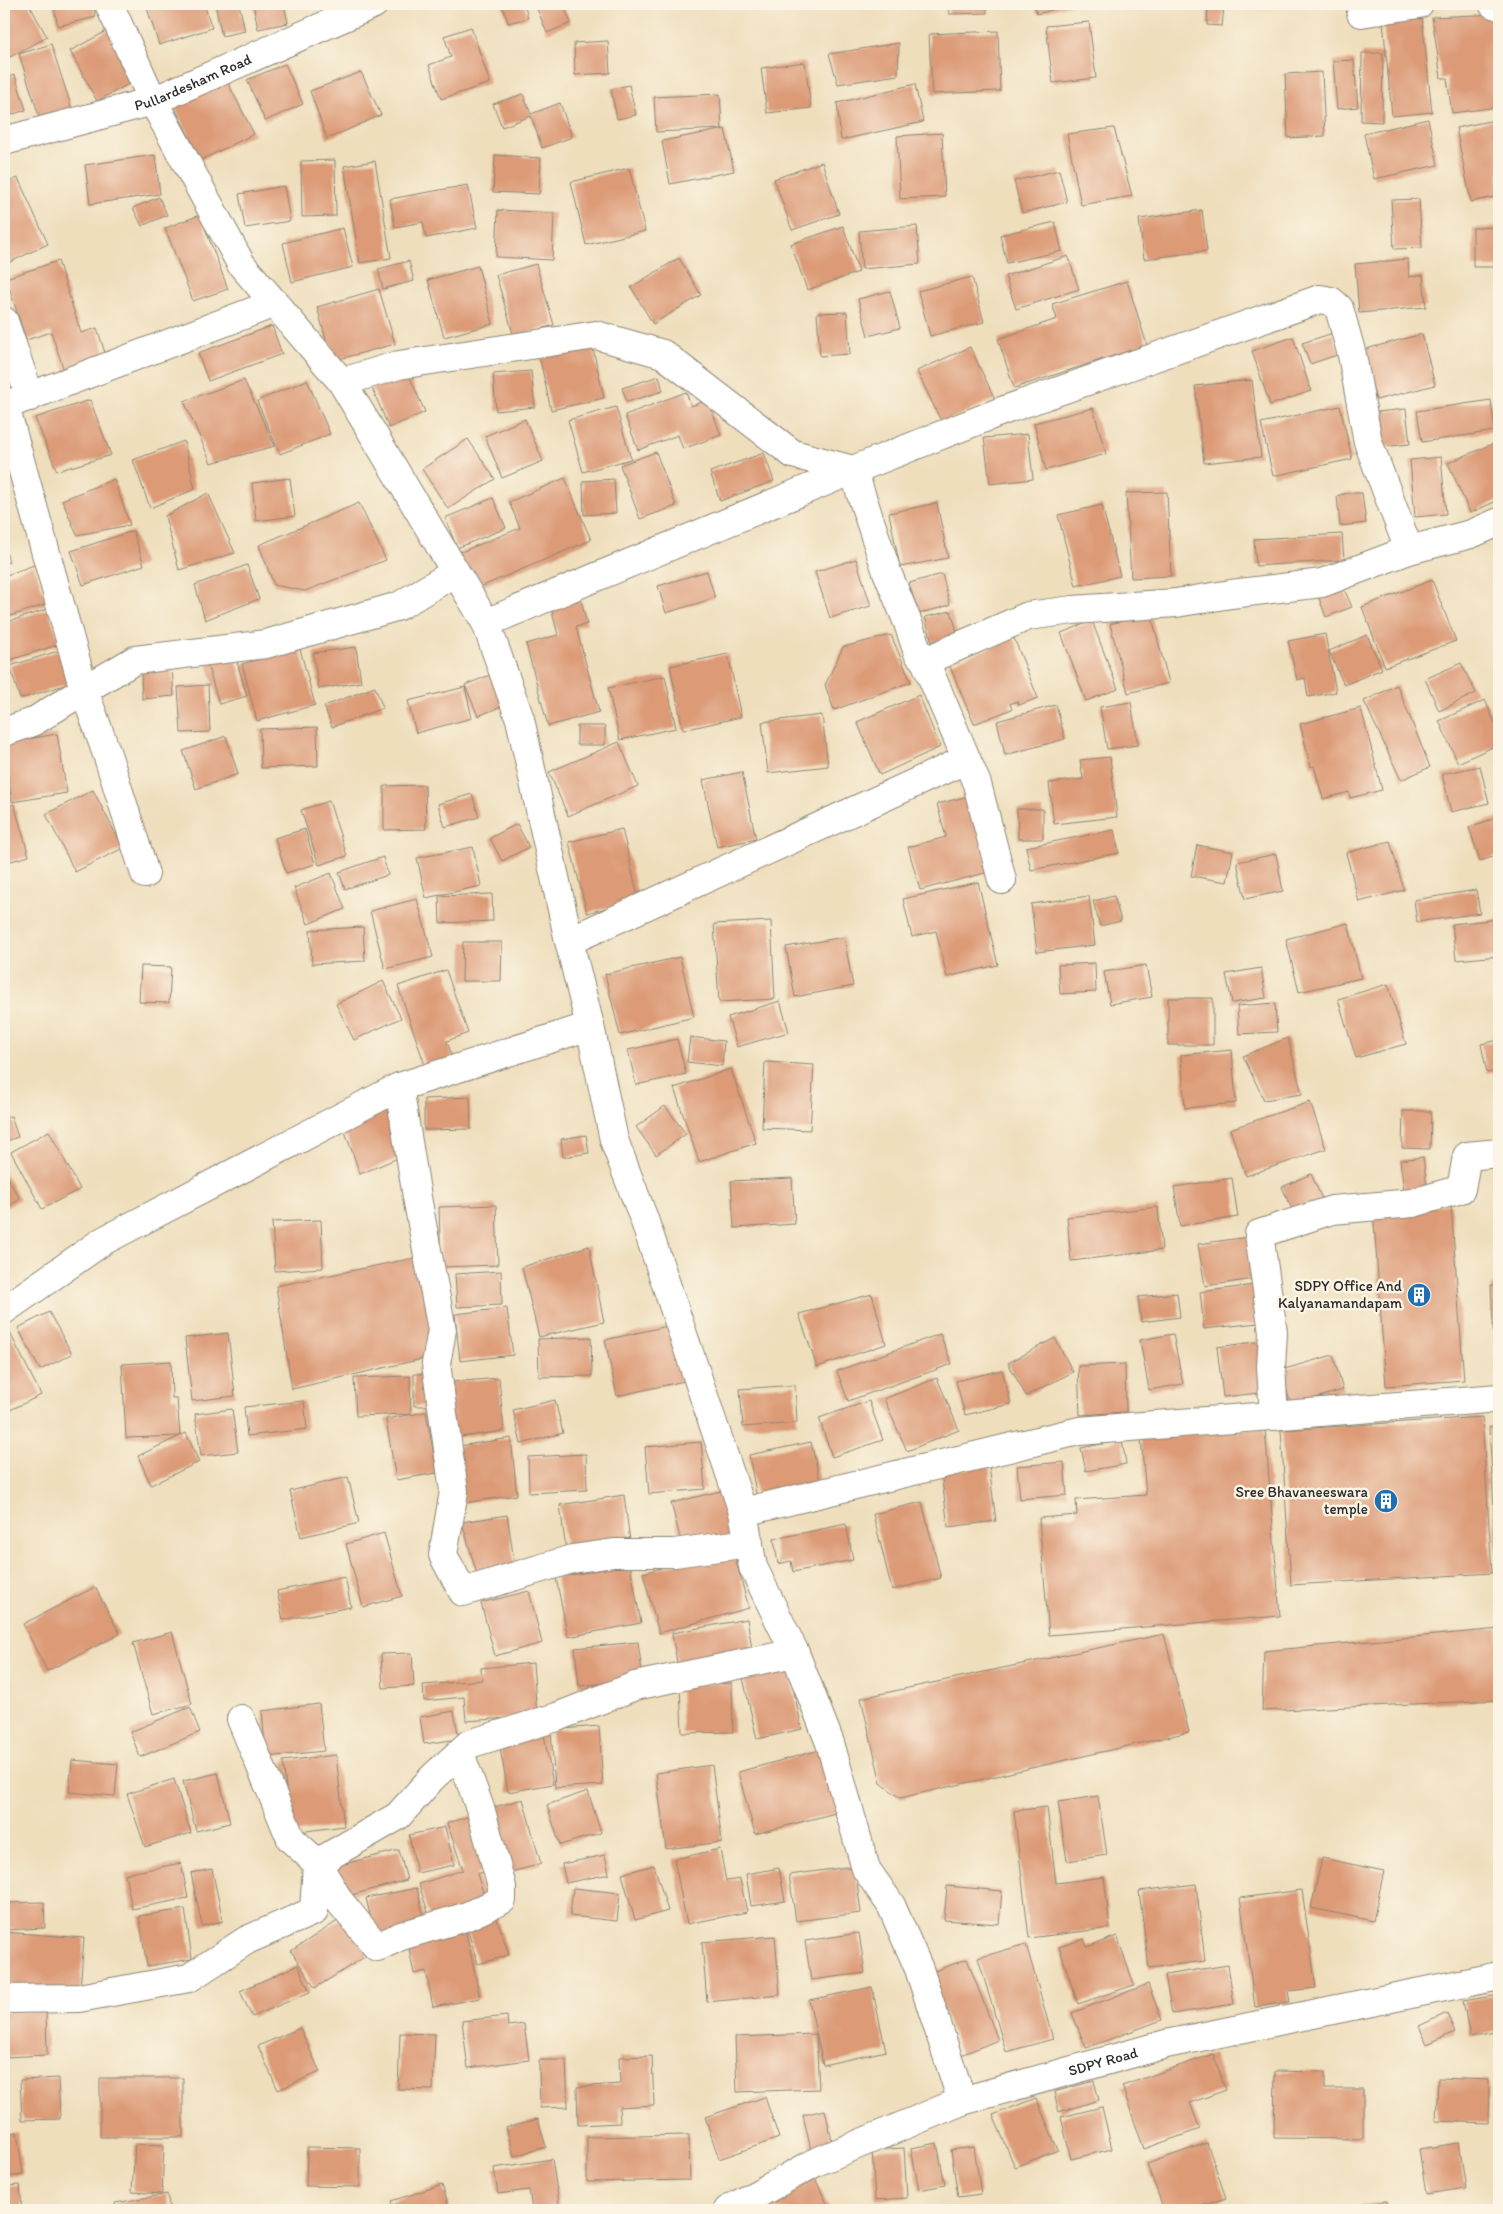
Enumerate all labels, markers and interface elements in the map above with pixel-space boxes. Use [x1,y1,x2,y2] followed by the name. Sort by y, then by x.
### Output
[132,50,254,115] street label: Pullardesham Road
[1278,1277,1402,1312] place label: SDPY Office And Kalyanamandapam
[1406,1282,1432,1308] building icon: SDPY Office And Kalyanamandapam
[1235,1483,1369,1518] place label: Sree Bhavaneeswara temple
[1373,1488,1399,1514] building icon: Sree Bhavaneeswara temple
[1066,2043,1141,2080] street label: SDPY Road

